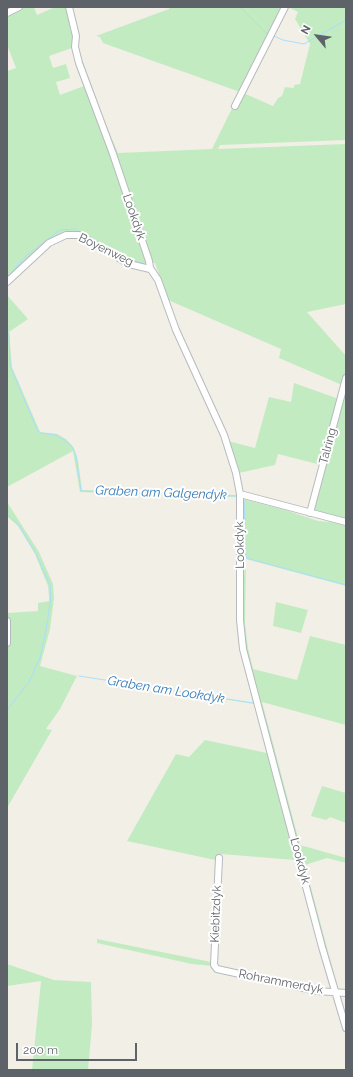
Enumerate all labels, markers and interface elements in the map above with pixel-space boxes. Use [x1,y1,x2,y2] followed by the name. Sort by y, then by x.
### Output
[297,16,337,56] north arrow
[298,23,314,37] text: N
[119,192,149,242] street label: Lookdyk
[76,231,136,269] street label: Boyenweg
[316,426,340,466] street label: Talring
[95,483,227,503] water label: Graben am Galgendyk
[232,521,248,569] street label: Lookdyk
[106,673,226,707] water label: Graben am Lookdyk
[287,836,313,886] street label: Lookdyk
[208,885,224,943] street label: Kiebitzdyk
[237,967,325,997] street label: Rohrammerdyk
[18,1035,139,1061] scale bar
[23,1043,58,1057] text: 200 m

